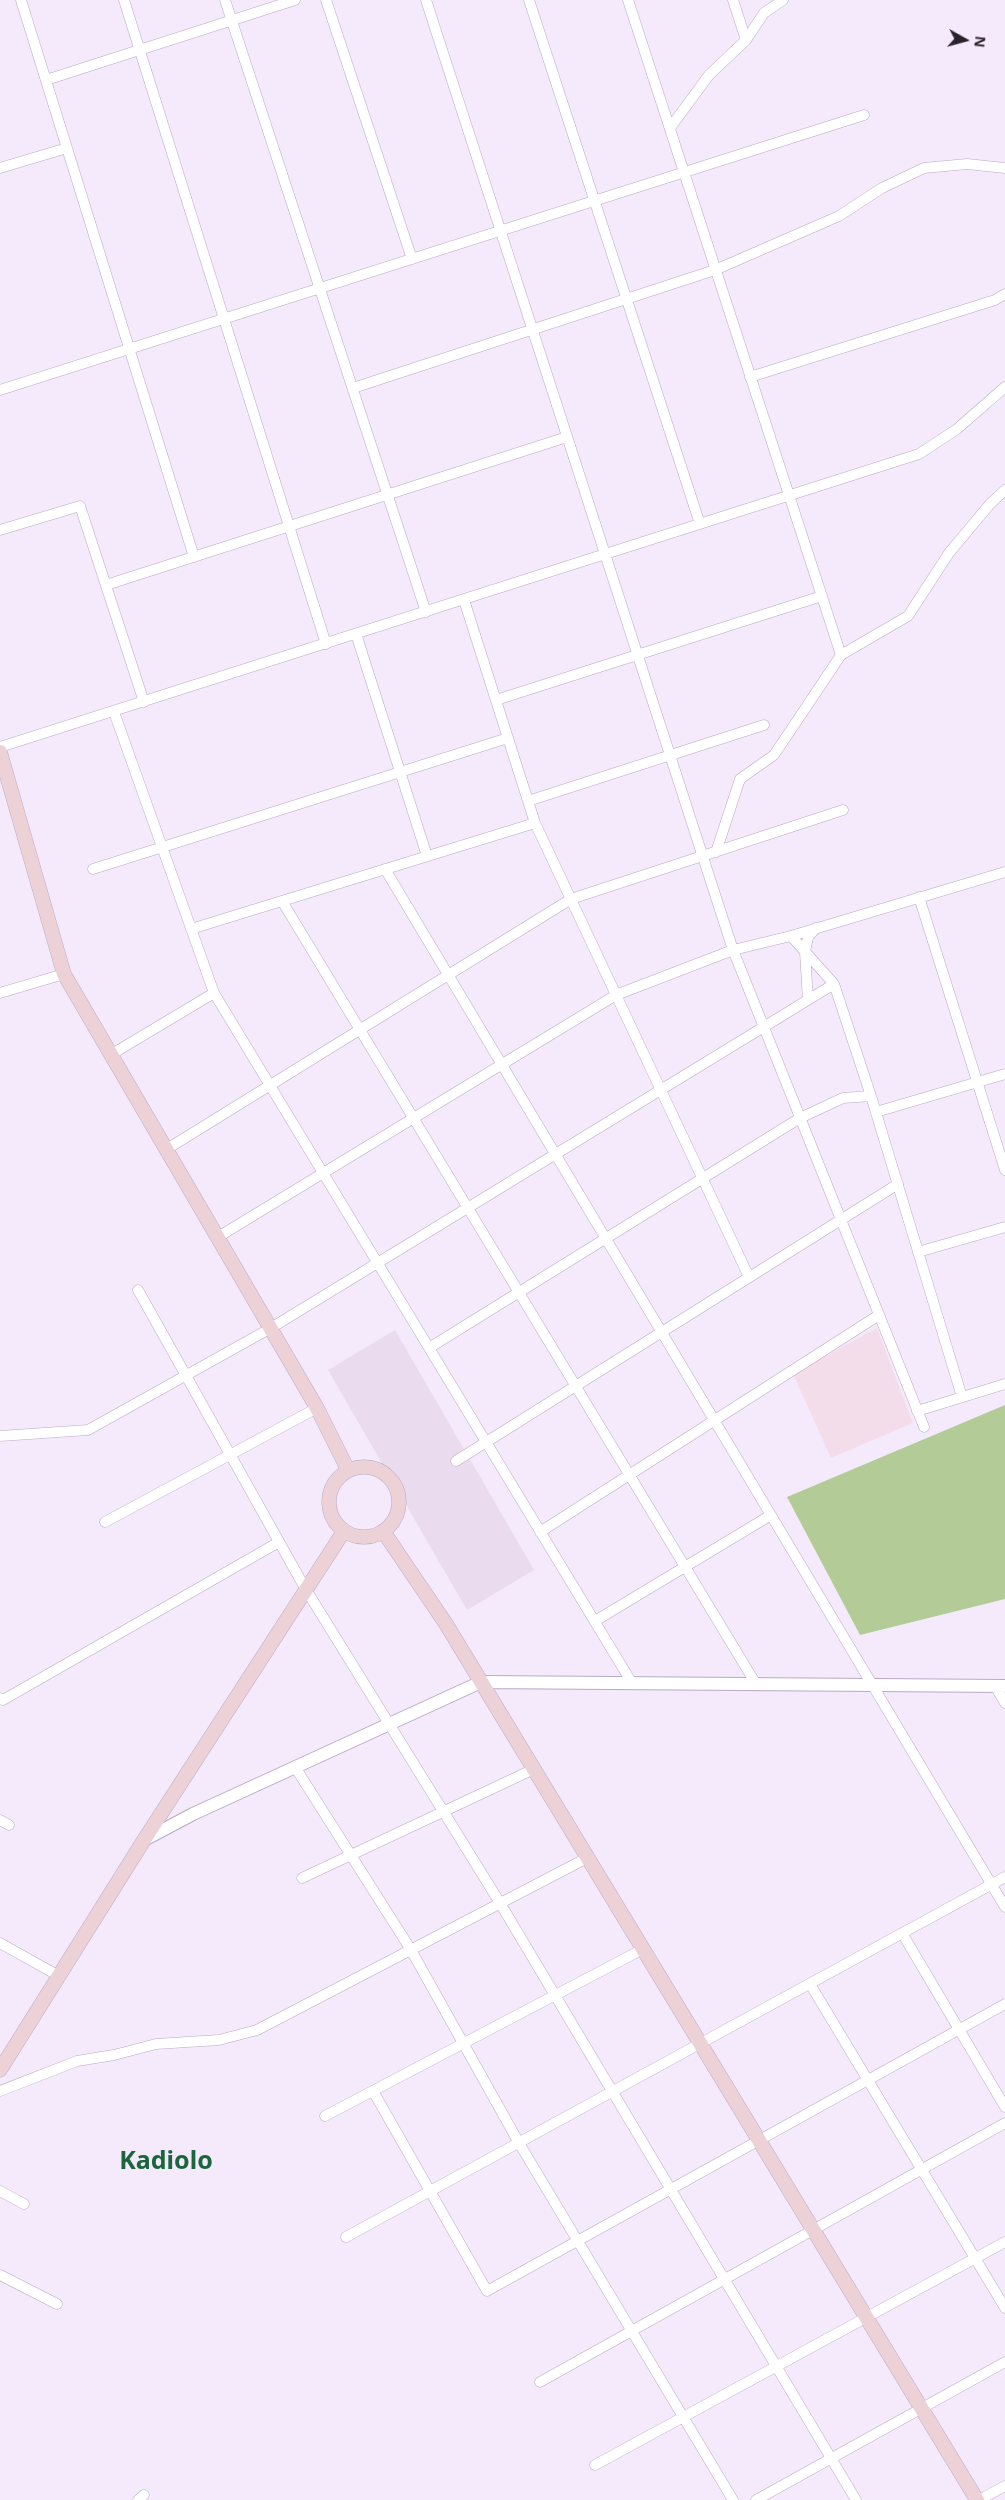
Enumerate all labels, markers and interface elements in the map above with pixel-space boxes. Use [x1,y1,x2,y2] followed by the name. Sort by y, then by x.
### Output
[940,15,990,65] north arrow
[970,35,991,49] text: N
[119,2147,213,2177] district label: Kadiolo

